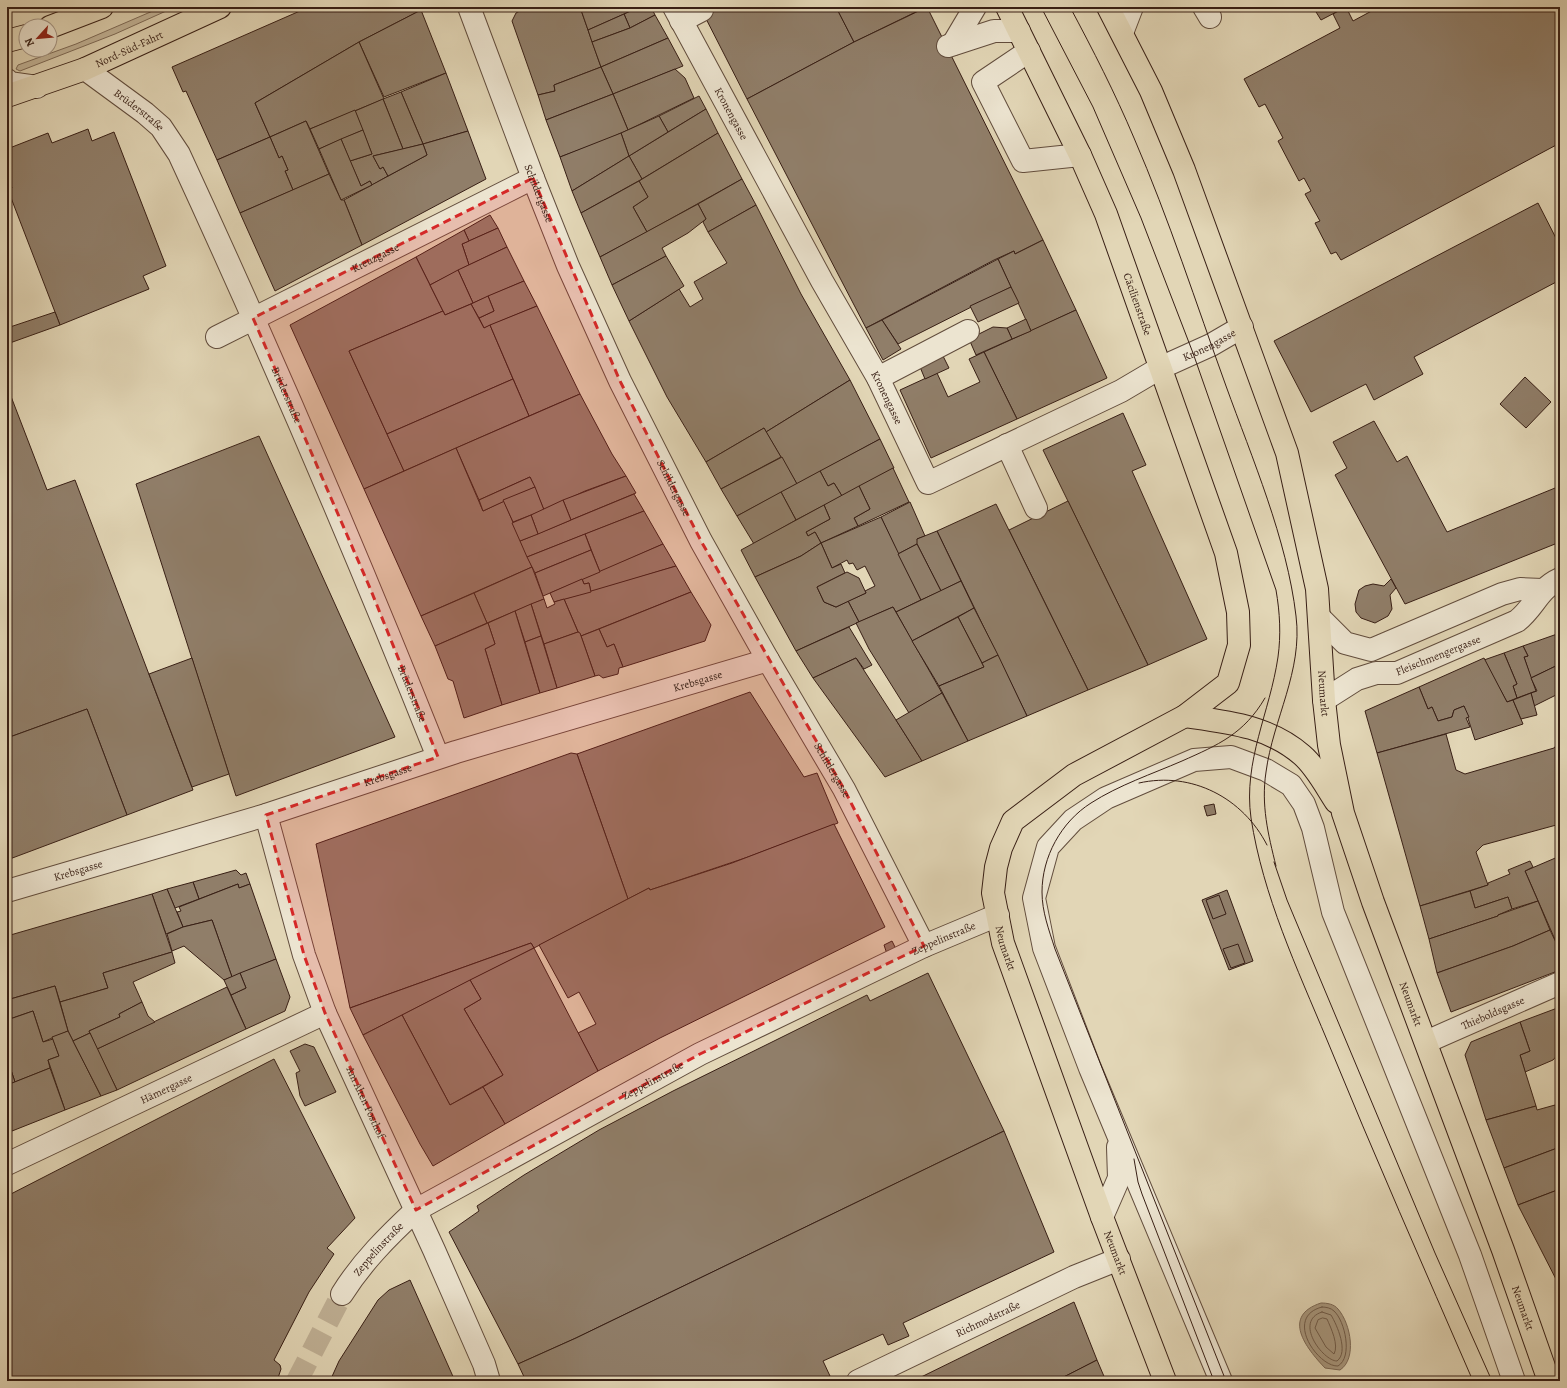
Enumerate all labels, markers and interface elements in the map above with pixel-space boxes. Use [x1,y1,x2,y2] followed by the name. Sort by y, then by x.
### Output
[18,18,58,58] north arrow
[93,27,166,71] street label: Nord-Süd-Fahrt
[21,35,38,49] text: N
[711,85,751,143] street label: Kronengasse
[111,86,168,134] street label: Brüderstraße
[521,162,557,225] street label: Schildergasse
[349,240,402,276] street label: Kreuzgasse
[1119,271,1155,338] street label: Cäcilienstraße
[1180,325,1239,365] street label: Kronengasse
[268,364,306,426] street label: Brüderstraße
[867,368,906,427] street label: Kronengasse
[653,457,694,519] street label: Schildergasse
[1393,632,1483,679] street label: Fleischmengergasse
[394,663,430,725] street label: Brüderstraße
[672,667,724,696] street label: Krebsgasse
[1314,670,1333,718] street label: Neumarkt
[810,740,854,800] street label: Schildergasse
[361,760,414,790] street label: Krebsgasse
[52,856,104,885] street label: Krebsgasse
[909,918,978,959] street label: Zeppelinstraße
[992,924,1019,973] street label: Neumarkt
[1395,980,1426,1029] street label: Neumarkt
[1459,993,1527,1033] street label: Thieboldsgasse
[619,1058,686,1104] street label: Zeppelinstraße
[342,1063,389,1142] street label: Am Alten Posthof
[138,1070,195,1108] street label: Hämergasse
[350,1219,407,1279] street label: Zeppelinstraße
[1100,1228,1131,1277] street label: Neumarkt
[1508,1284,1538,1333] street label: Neumarkt
[953,1297,1023,1341] street label: Richmodstraße

